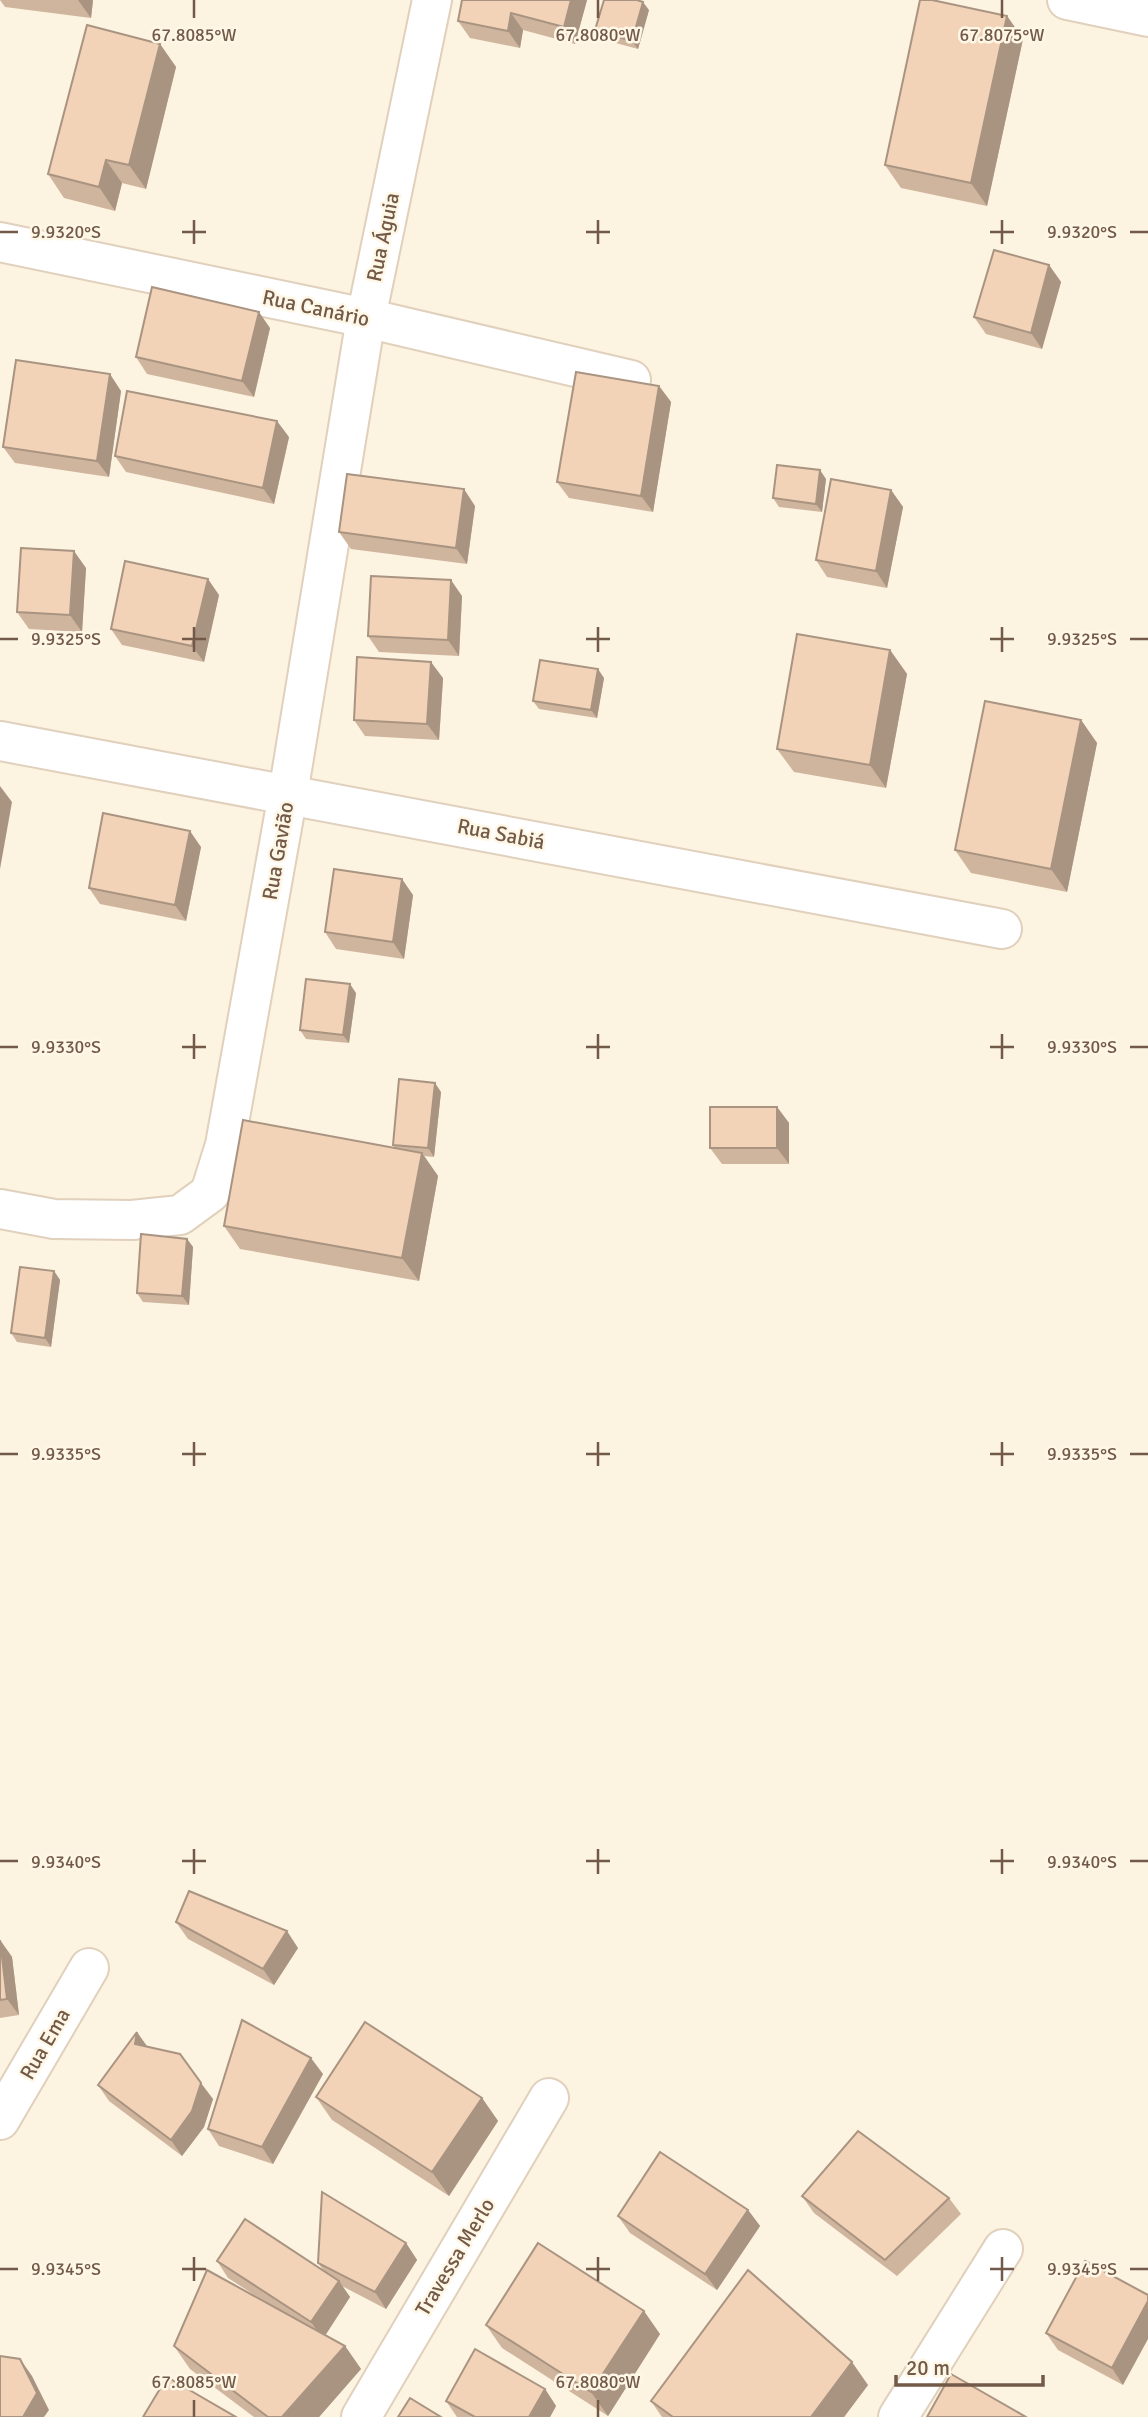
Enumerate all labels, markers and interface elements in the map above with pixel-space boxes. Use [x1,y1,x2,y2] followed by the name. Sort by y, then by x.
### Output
[151,24,237,46] text: 67.8085°W
[555,24,641,46] text: 67.8080°W
[959,24,1045,46] text: 67.8075°W
[361,190,405,284] street label: Rua Águia
[31,221,101,243] text: 9.9320°S
[1047,221,1117,243] text: 9.9320°S
[260,284,372,332] street label: Rua Canário
[31,628,101,650] text: 9.9325°S
[1047,628,1117,650] text: 9.9325°S
[257,800,299,902] street label: Rua Gavião
[455,813,547,855] street label: Rua Sabiá
[31,1036,101,1058] text: 9.9330°S
[1047,1036,1117,1058] text: 9.9330°S
[31,1443,101,1465] text: 9.9335°S
[1047,1443,1117,1465] text: 9.9335°S
[31,1851,101,1873] text: 9.9340°S
[1047,1851,1117,1873] text: 9.9340°S
[14,2004,76,2084] street label: Rua Ema
[410,2193,500,2321] street label: Travessa Merlo
[31,2258,101,2280] text: 9.9345°S
[1047,2258,1117,2280] text: 9.9345°S
[896,2344,1043,2388] scale bar
[906,2355,950,2381] text: 20 m
[151,2371,237,2393] text: 67.8085°W
[555,2371,641,2393] text: 67.8080°W

